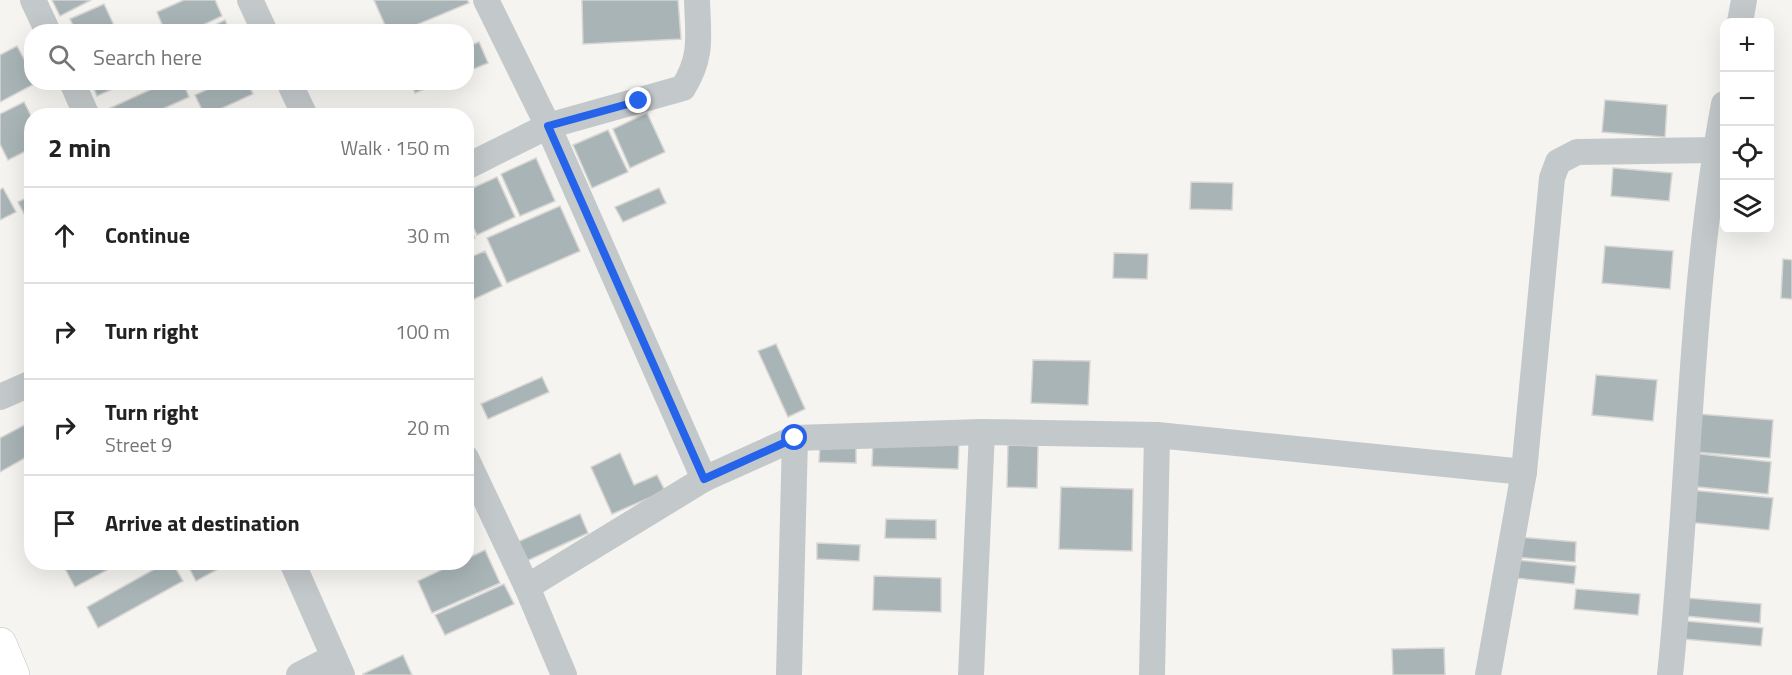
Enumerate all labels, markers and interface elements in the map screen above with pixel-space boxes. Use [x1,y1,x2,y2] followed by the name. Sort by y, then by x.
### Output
[1720,18,1774,234] map controls
[1720,18,1774,72] button: +
[24,24,474,90] search box
[93,40,202,74] text: Search here
[45,41,78,74] icon: search
[1720,72,1774,126] button: −
[625,87,651,113] route end
[1720,126,1774,180] button: locate
[48,128,111,167] text: 2 min
[341,132,450,163] text: Walk · 150 m
[1720,180,1774,234] button: layers
[105,218,190,252] text: Continue
[48,219,81,252] icon: ahead
[406,220,450,251] text: 30 m
[105,314,199,348] text: Turn right
[48,315,81,348] icon: right
[395,316,450,347] text: 100 m
[105,395,199,429] text: Turn right
[48,411,81,444] icon: right
[406,412,450,443] text: 20 m
[781,424,807,450] route start
[105,429,172,460] text: Street 9
[105,506,300,540] text: Arrive at destination
[48,507,81,540] icon: arrive

